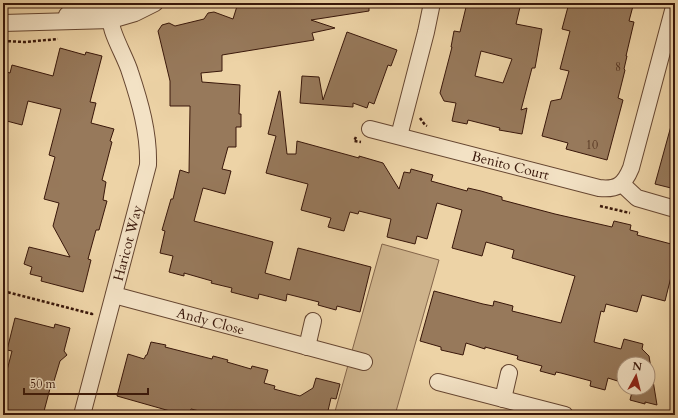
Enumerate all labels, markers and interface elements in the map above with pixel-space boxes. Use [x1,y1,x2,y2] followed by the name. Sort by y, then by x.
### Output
[615,59,621,75] house number: 8
[586,137,598,153] house number: 10
[470,147,552,185] street label: Benito Court
[109,202,147,283] street label: Haricot Way
[174,303,246,340] street label: Andy Close
[616,356,656,396] north arrow
[632,359,643,375] text: N
[24,370,148,396] scale bar
[30,376,57,392] text: 50 m

